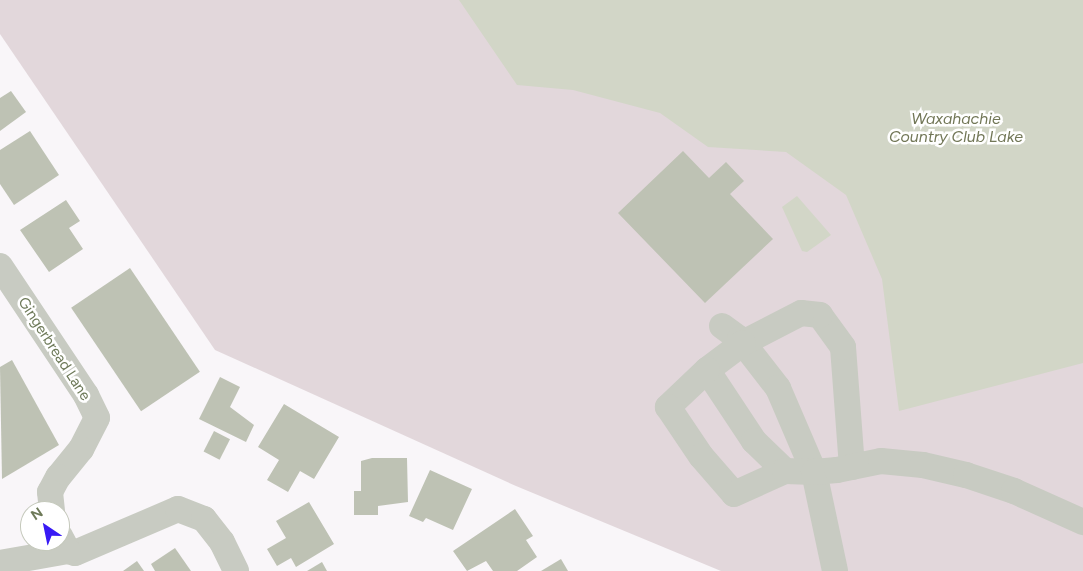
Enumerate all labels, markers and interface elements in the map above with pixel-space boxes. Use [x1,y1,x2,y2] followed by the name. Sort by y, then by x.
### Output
[889,109,1023,147] water label: Waxahachie Country Club Lake
[14,294,94,404] street label: Gingerbread Lane
[20,501,70,551] north arrow
[28,504,46,524] text: N

